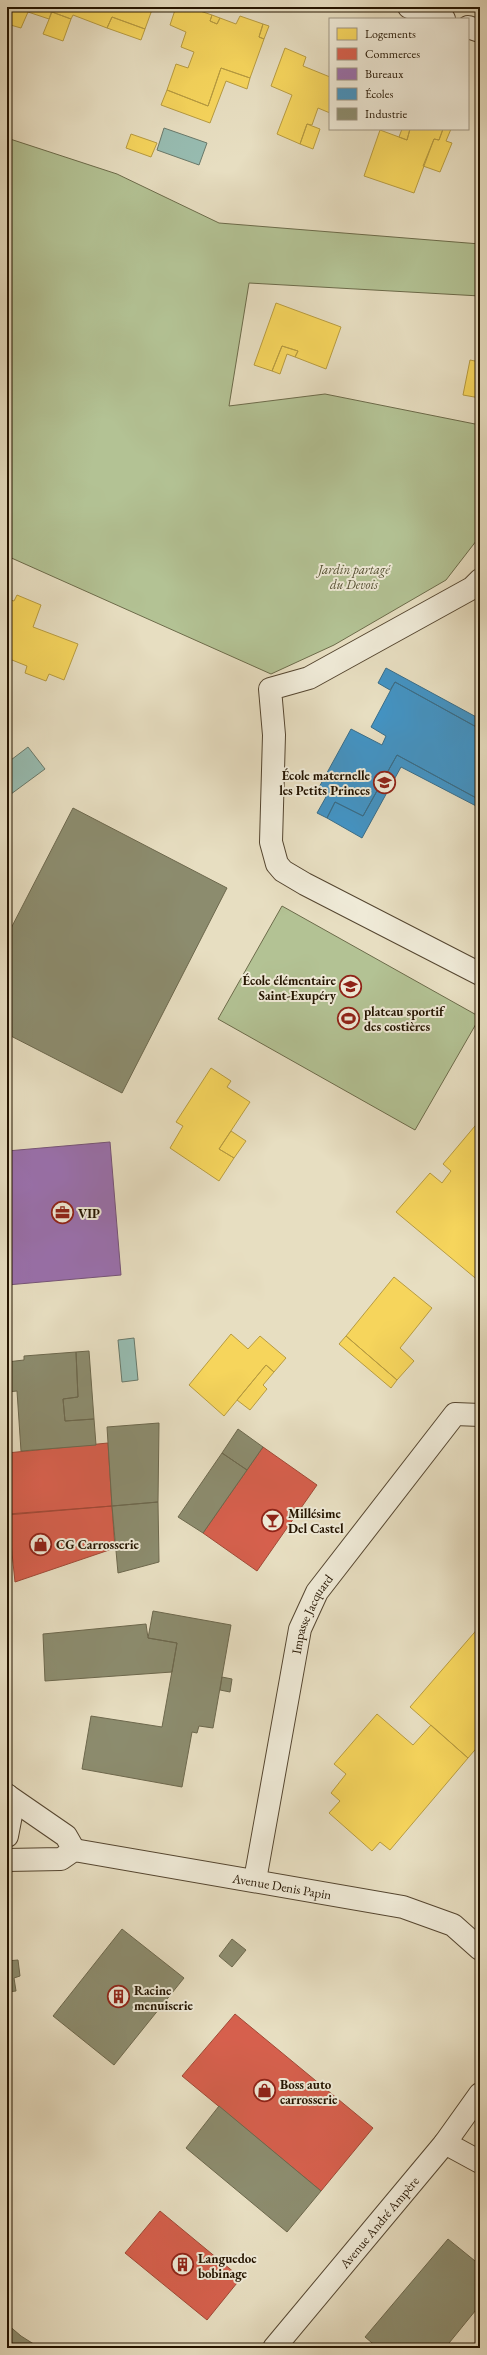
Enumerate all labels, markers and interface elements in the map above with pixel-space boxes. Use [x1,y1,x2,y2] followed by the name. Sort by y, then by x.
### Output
[329,18,469,130] legend
[365,26,416,42] text: Logements
[365,46,420,62] text: Commerces
[365,66,404,82] text: Bureaux
[365,86,393,102] text: Écoles
[365,106,407,122] text: Industrie
[315,561,391,593] park label: Jardin partagé du Devois
[279,767,371,799] place label: École maternelle les Petits Princes
[372,769,398,795] school or university icon: École maternelle les Petits Princes
[243,972,337,1004] place label: École élémentaire Saint-Exupéry
[338,974,364,1000] school or university icon: École élémentaire Saint-Exupéry
[364,1003,446,1035] place label: plateau sportif des costières
[336,1005,362,1031] sports icon: plateau sportif des costières
[49,1200,75,1226] office icon: VIP
[78,1205,100,1222] place label: VIP
[288,1505,344,1537] place label: Millésime Del Castel
[259,1507,285,1533] bar icon: Millésime Del Castel
[27,1531,53,1557] shop icon: CG Carrosserie
[56,1536,140,1553] place label: CG Carrosserie
[287,1570,337,1655] street label: Impasse Jacquard
[230,1869,333,1903] street label: Avenue Denis Papin
[134,1982,194,2014] place label: Racine menuiserie
[105,1984,131,2010] building icon: Racine menuiserie
[280,2076,338,2108] place label: Boss auto carrosserie
[252,2078,278,2104] shop icon: Boss auto carrosserie
[335,2173,422,2272] street label: Avenue André Ampère
[198,2250,257,2282] place label: Languedoc bobinage
[170,2252,196,2278] building icon: Languedoc bobinage

